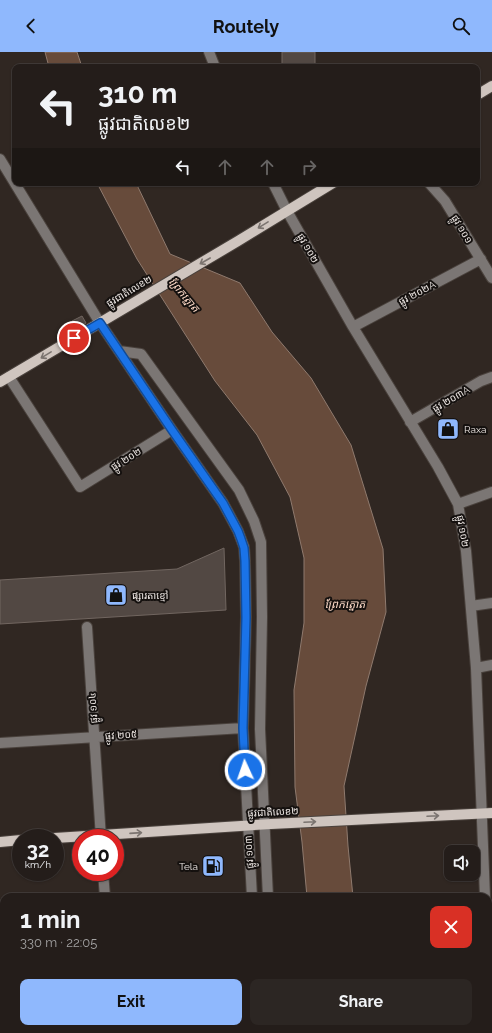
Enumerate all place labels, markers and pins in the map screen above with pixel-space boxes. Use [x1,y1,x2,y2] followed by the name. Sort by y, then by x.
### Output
[57,321,91,355] pin
[435,416,461,442] shop icon: Raxa
[464,424,486,435] place label: Raxa
[103,582,129,608] shop icon: ផ្សារតាខ្មៅ
[132,590,168,602] place label: ផ្សារតាខ្មៅ
[200,853,226,879] fuel station icon: Tela
[179,861,198,872] place label: Tela

